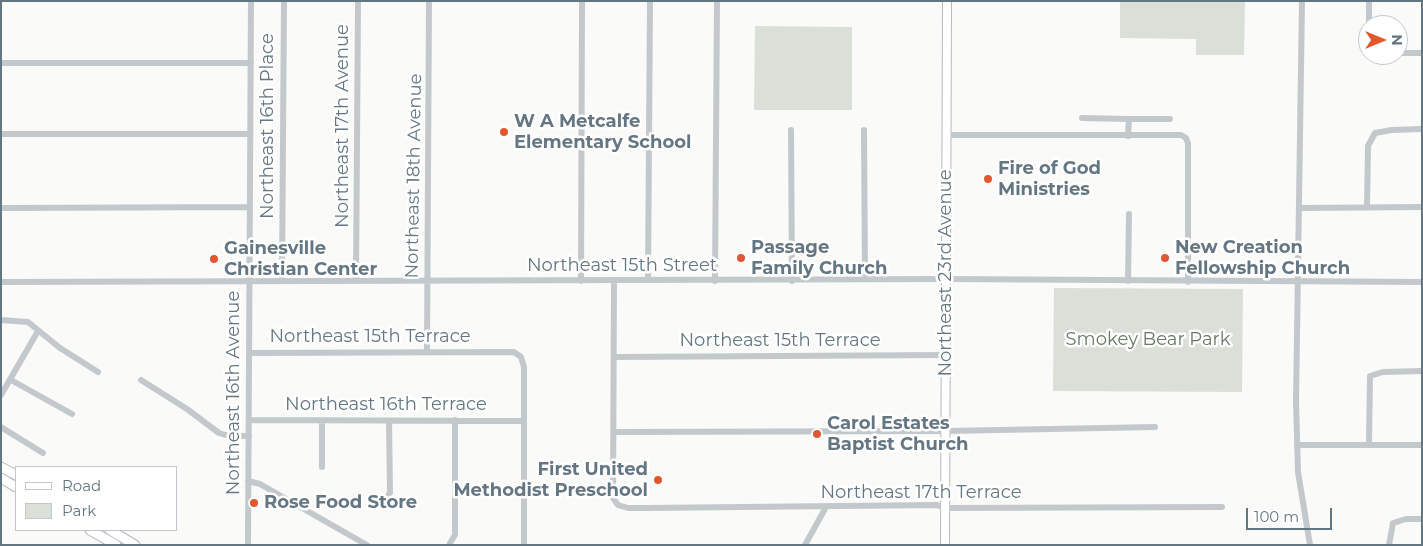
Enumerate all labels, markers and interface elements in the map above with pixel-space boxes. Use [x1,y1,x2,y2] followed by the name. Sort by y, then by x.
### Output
[1358,15,1408,65] north arrow
[332,24,354,228] street label: Northeast 17th Avenue
[257,33,279,219] street label: Northeast 16th Place
[1388,34,1406,46] text: N
[401,73,427,279] street label: Northeast 18th Avenue
[514,111,691,154] place label: W A Metcalfe Elementary School
[498,126,510,138] marker: W A Metcalfe Elementary School
[998,158,1101,200] place label: Fire of God Ministries
[935,169,957,377] street label: Northeast 23rd Avenue
[982,173,994,185] marker: Fire of God Ministries
[751,237,887,280] place label: Passage Family Church
[1175,237,1350,280] place label: New Creation Fellowship Church
[224,238,377,280] place label: Gainesville Christian Center
[735,252,747,264] marker: Passage Family Church
[1159,252,1171,264] marker: New Creation Fellowship Church
[208,253,220,265] marker: Gainesville Christian Center
[527,255,717,277] street label: Northeast 15th Street
[223,291,245,495] street label: Northeast 16th Avenue
[269,326,471,348] street label: Northeast 15th Terrace
[1066,329,1230,351] park label: Smokey Bear Park
[679,330,881,352] street label: Northeast 15th Terrace
[285,394,487,416] street label: Northeast 16th Terrace
[827,413,968,456] place label: Carol Estates Baptist Church
[811,428,823,440] marker: Carol Estates Baptist Church
[453,459,648,502] place label: First United Methodist Preschool
[15,466,178,531] legend
[652,474,664,486] marker: First United Methodist Preschool
[62,476,101,495] text: Road
[820,482,1022,504] street label: Northeast 17th Terrace
[264,492,417,514] place label: Rose Food Store
[248,497,260,509] marker: Rose Food Store
[1248,498,1334,530] scale bar
[62,501,96,520] text: Park
[1254,507,1299,526] text: 100 m

